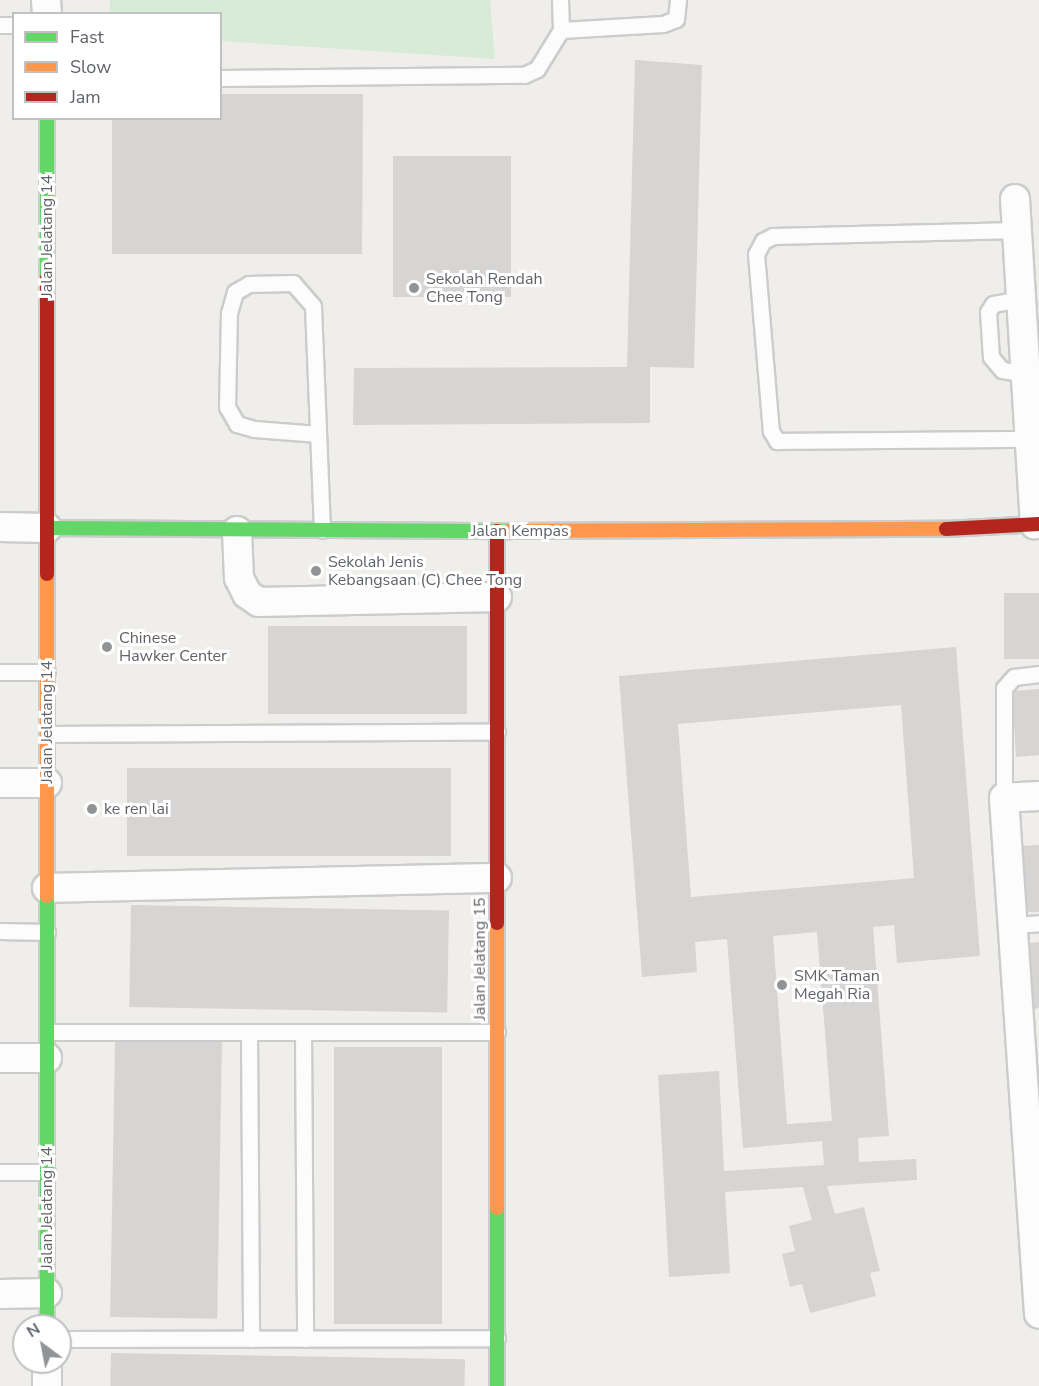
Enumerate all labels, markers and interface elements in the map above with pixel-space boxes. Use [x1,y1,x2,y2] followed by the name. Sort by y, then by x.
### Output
[12,12,222,120] legend
[70,25,104,49] text: Fast
[70,55,111,79] text: Slow
[70,85,101,109] text: Jam
[37,175,57,297] street label: Jalan Jelatang 14
[426,269,542,307] place label: Sekolah Rendah Chee Tong
[407,281,421,295] marker: Sekolah Rendah Chee Tong
[471,521,569,541] street label: Jalan Kempas
[328,552,522,590] place label: Sekolah Jenis Kebangsaan (C) Chee Tong
[309,564,323,578] marker: Sekolah Jenis Kebangsaan (C) Chee Tong
[119,628,227,666] place label: Chinese Hawker Center
[100,640,114,654] marker: Chinese Hawker Center
[37,661,57,783] street label: Jalan Jelatang 14
[104,799,169,819] place label: ke ren lai
[85,802,99,816] marker: ke ren lai
[470,898,490,1020] street label: Jalan Jelatang 15
[794,966,880,1004] place label: SMK Taman Megah Ria
[775,978,789,992] marker: SMK Taman Megah Ria
[37,1147,57,1269] street label: Jalan Jelatang 14
[12,1314,72,1374] north arrow
[23,1318,44,1343] text: N

